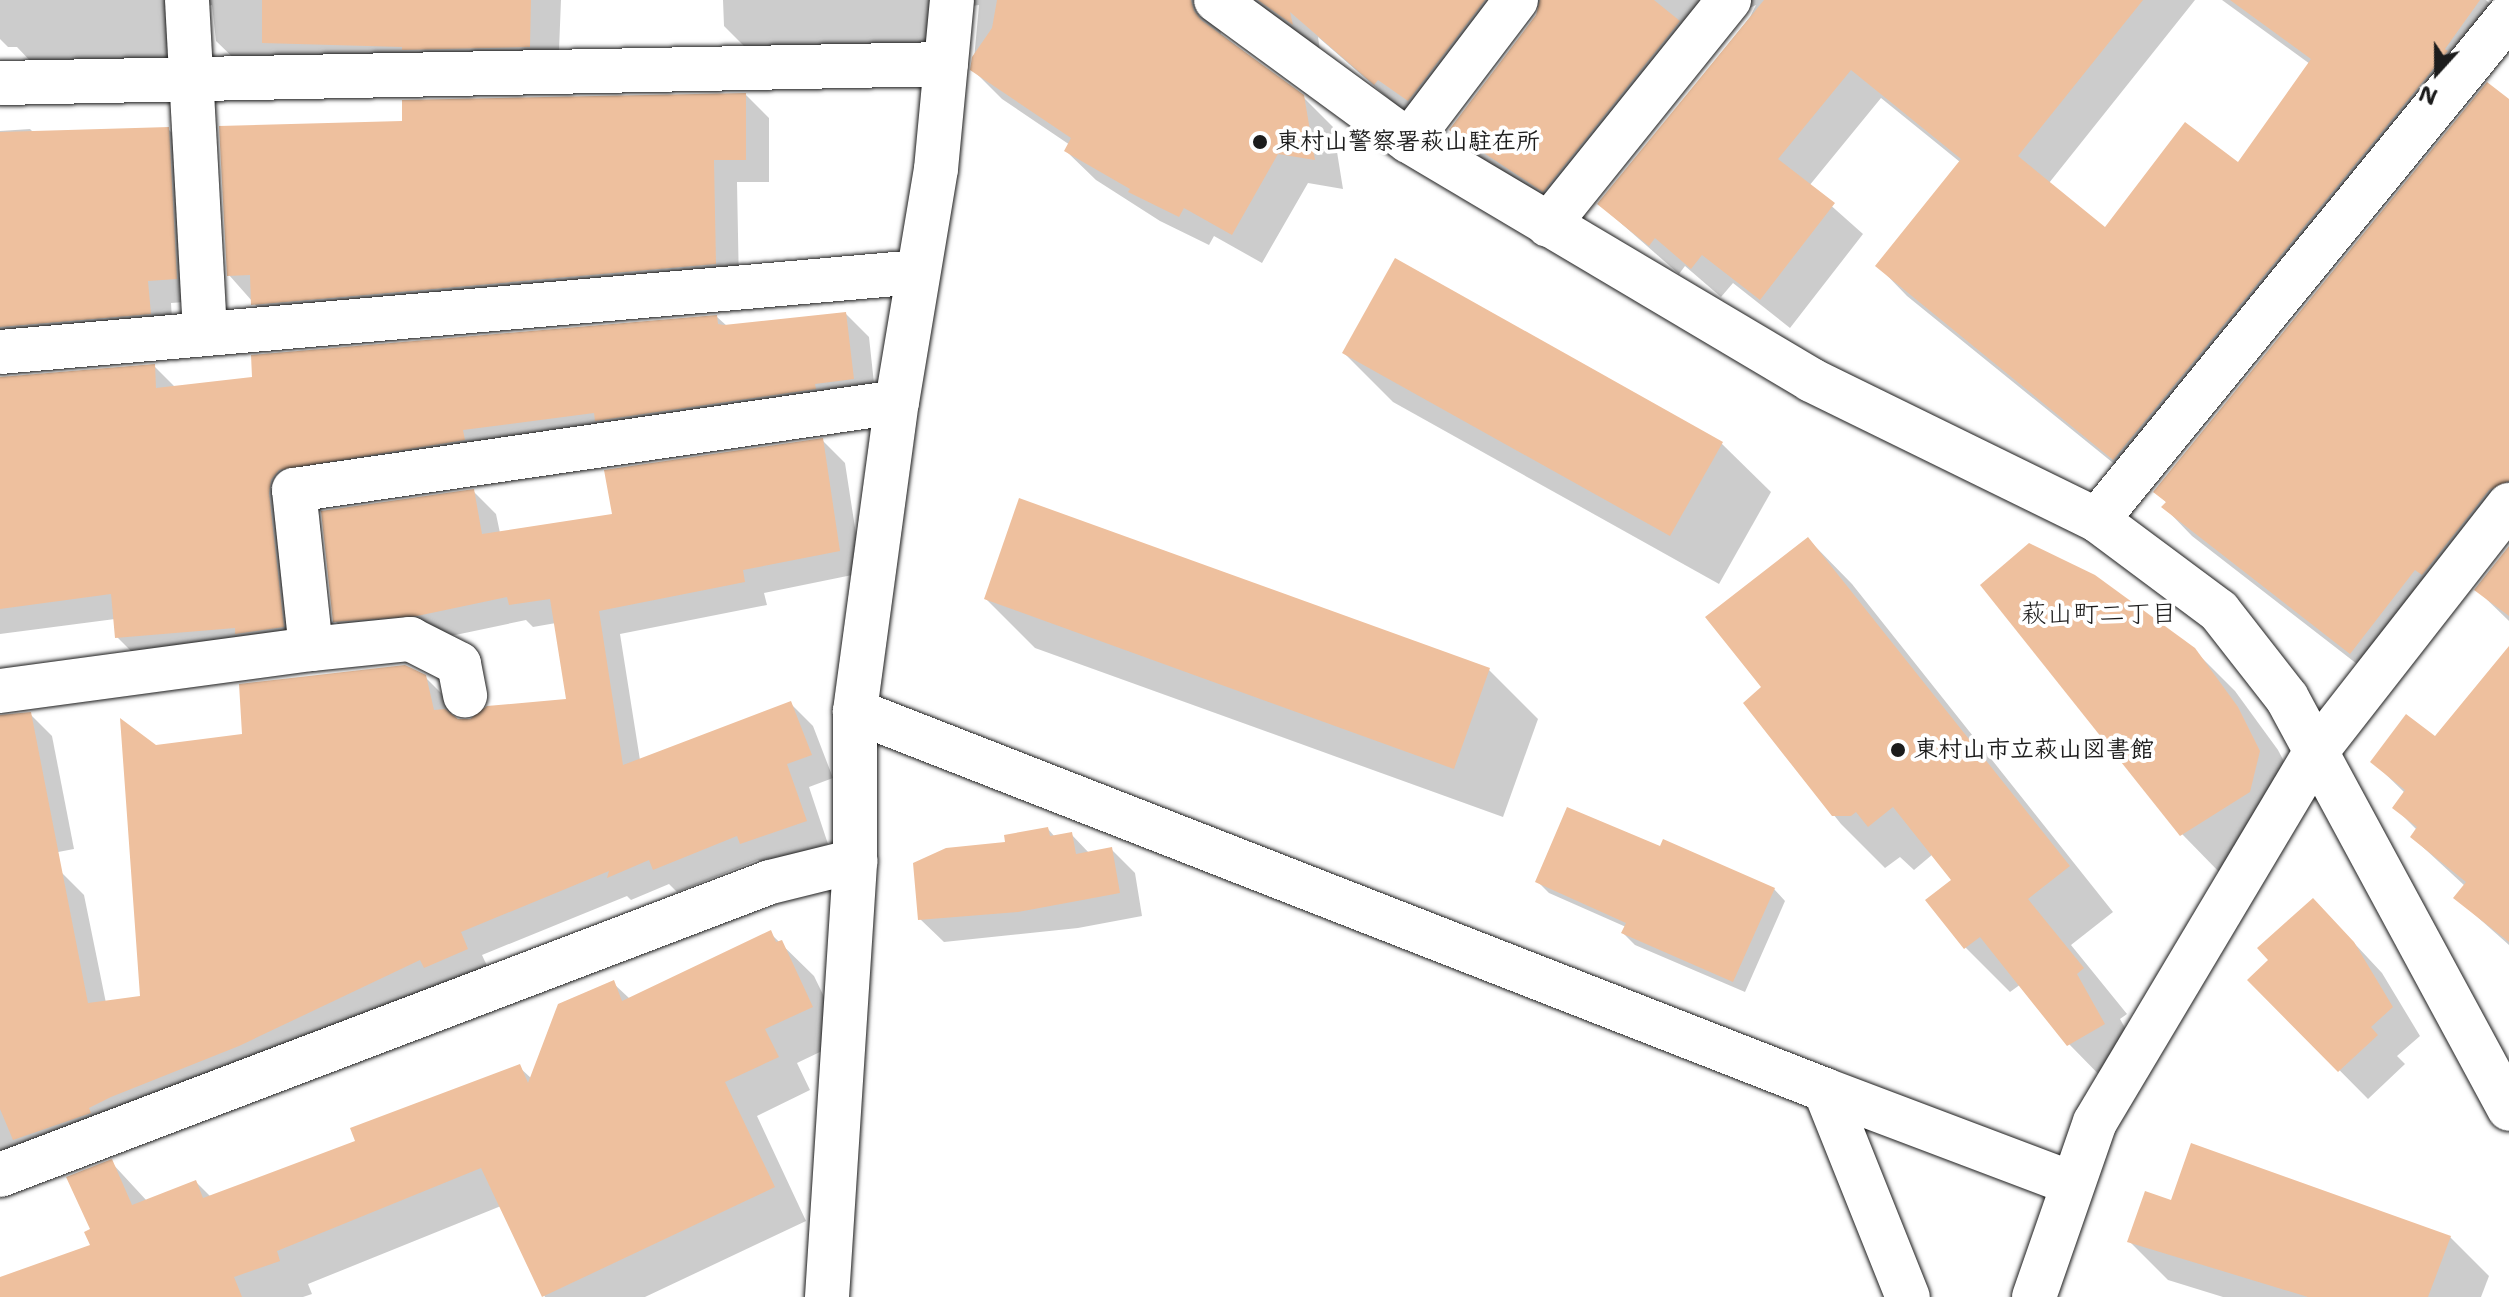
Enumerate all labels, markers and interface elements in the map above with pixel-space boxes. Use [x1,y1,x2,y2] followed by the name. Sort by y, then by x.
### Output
[2397,32,2477,112] north arrow
[2415,78,2442,112] text: N
[1276,128,1540,156] place label: 東村山警察署萩山駐在所
[1251,133,1269,151] marker: 東村山警察署萩山駐在所
[2021,597,2177,629] district label: 萩山町二丁目
[1914,736,2154,764] place label: 東村山市立萩山図書館
[1889,741,1907,759] marker: 東村山市立萩山図書館

